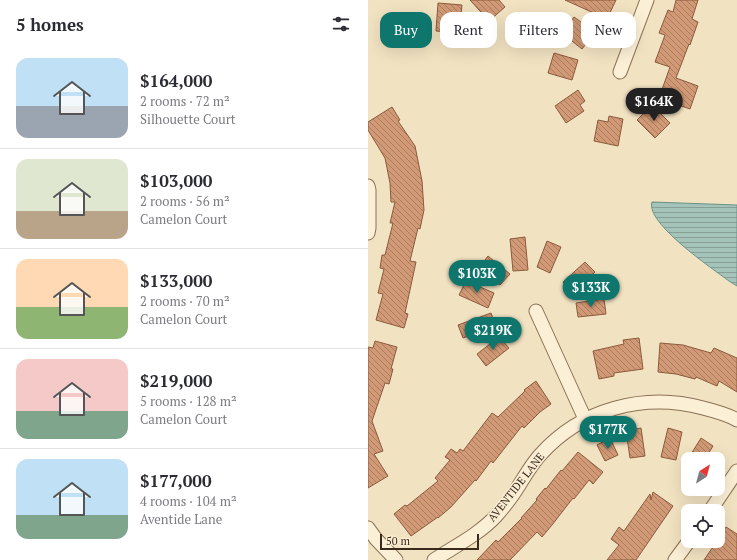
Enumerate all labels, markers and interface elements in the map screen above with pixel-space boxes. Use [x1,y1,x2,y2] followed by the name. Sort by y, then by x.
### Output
[380,12,432,48] chip: Buy
[440,12,497,48] chip: Rent
[505,12,573,48] chip: Filters
[581,12,636,48] chip: New
[16,13,84,36] text: 5 homes
[330,13,352,35] icon: filters
[140,69,212,92] text: $164,000
[48,74,96,122] icon: home
[626,88,682,122] pin: $164K
[140,92,230,110] text: 2 rooms · 72 m²
[635,92,673,110] text: $164K
[140,110,235,128] text: Silhouette Court
[140,169,212,192] text: $103,000
[48,175,96,223] icon: home
[140,192,230,210] text: 2 rooms · 56 m²
[140,210,227,228] text: Camelon Court
[449,260,505,294] pin: $103K
[458,264,496,282] text: $103K
[140,269,212,292] text: $133,000
[563,274,619,308] pin: $133K
[48,275,96,323] icon: home
[572,278,610,296] text: $133K
[140,292,230,310] text: 2 rooms · 70 m²
[140,310,227,328] text: Camelon Court
[465,317,521,351] pin: $219K
[474,321,512,339] text: $219K
[140,369,212,392] text: $219,000
[48,375,96,423] icon: home
[140,392,237,410] text: 5 rooms · 128 m²
[140,410,227,428] text: Camelon Court
[580,416,636,450] pin: $177K
[589,420,627,438] text: $177K
[485,450,547,524] street label: AVENTIDE LANE
[681,452,725,496] north arrow
[681,452,725,548] map controls
[140,469,212,492] text: $177,000
[48,475,96,523] icon: home
[140,492,237,510] text: 4 rooms · 104 m²
[681,504,725,548] button: locate
[140,510,222,528] text: Aventide Lane
[380,532,479,551] scale bar
[386,534,410,548] text: 50 m

